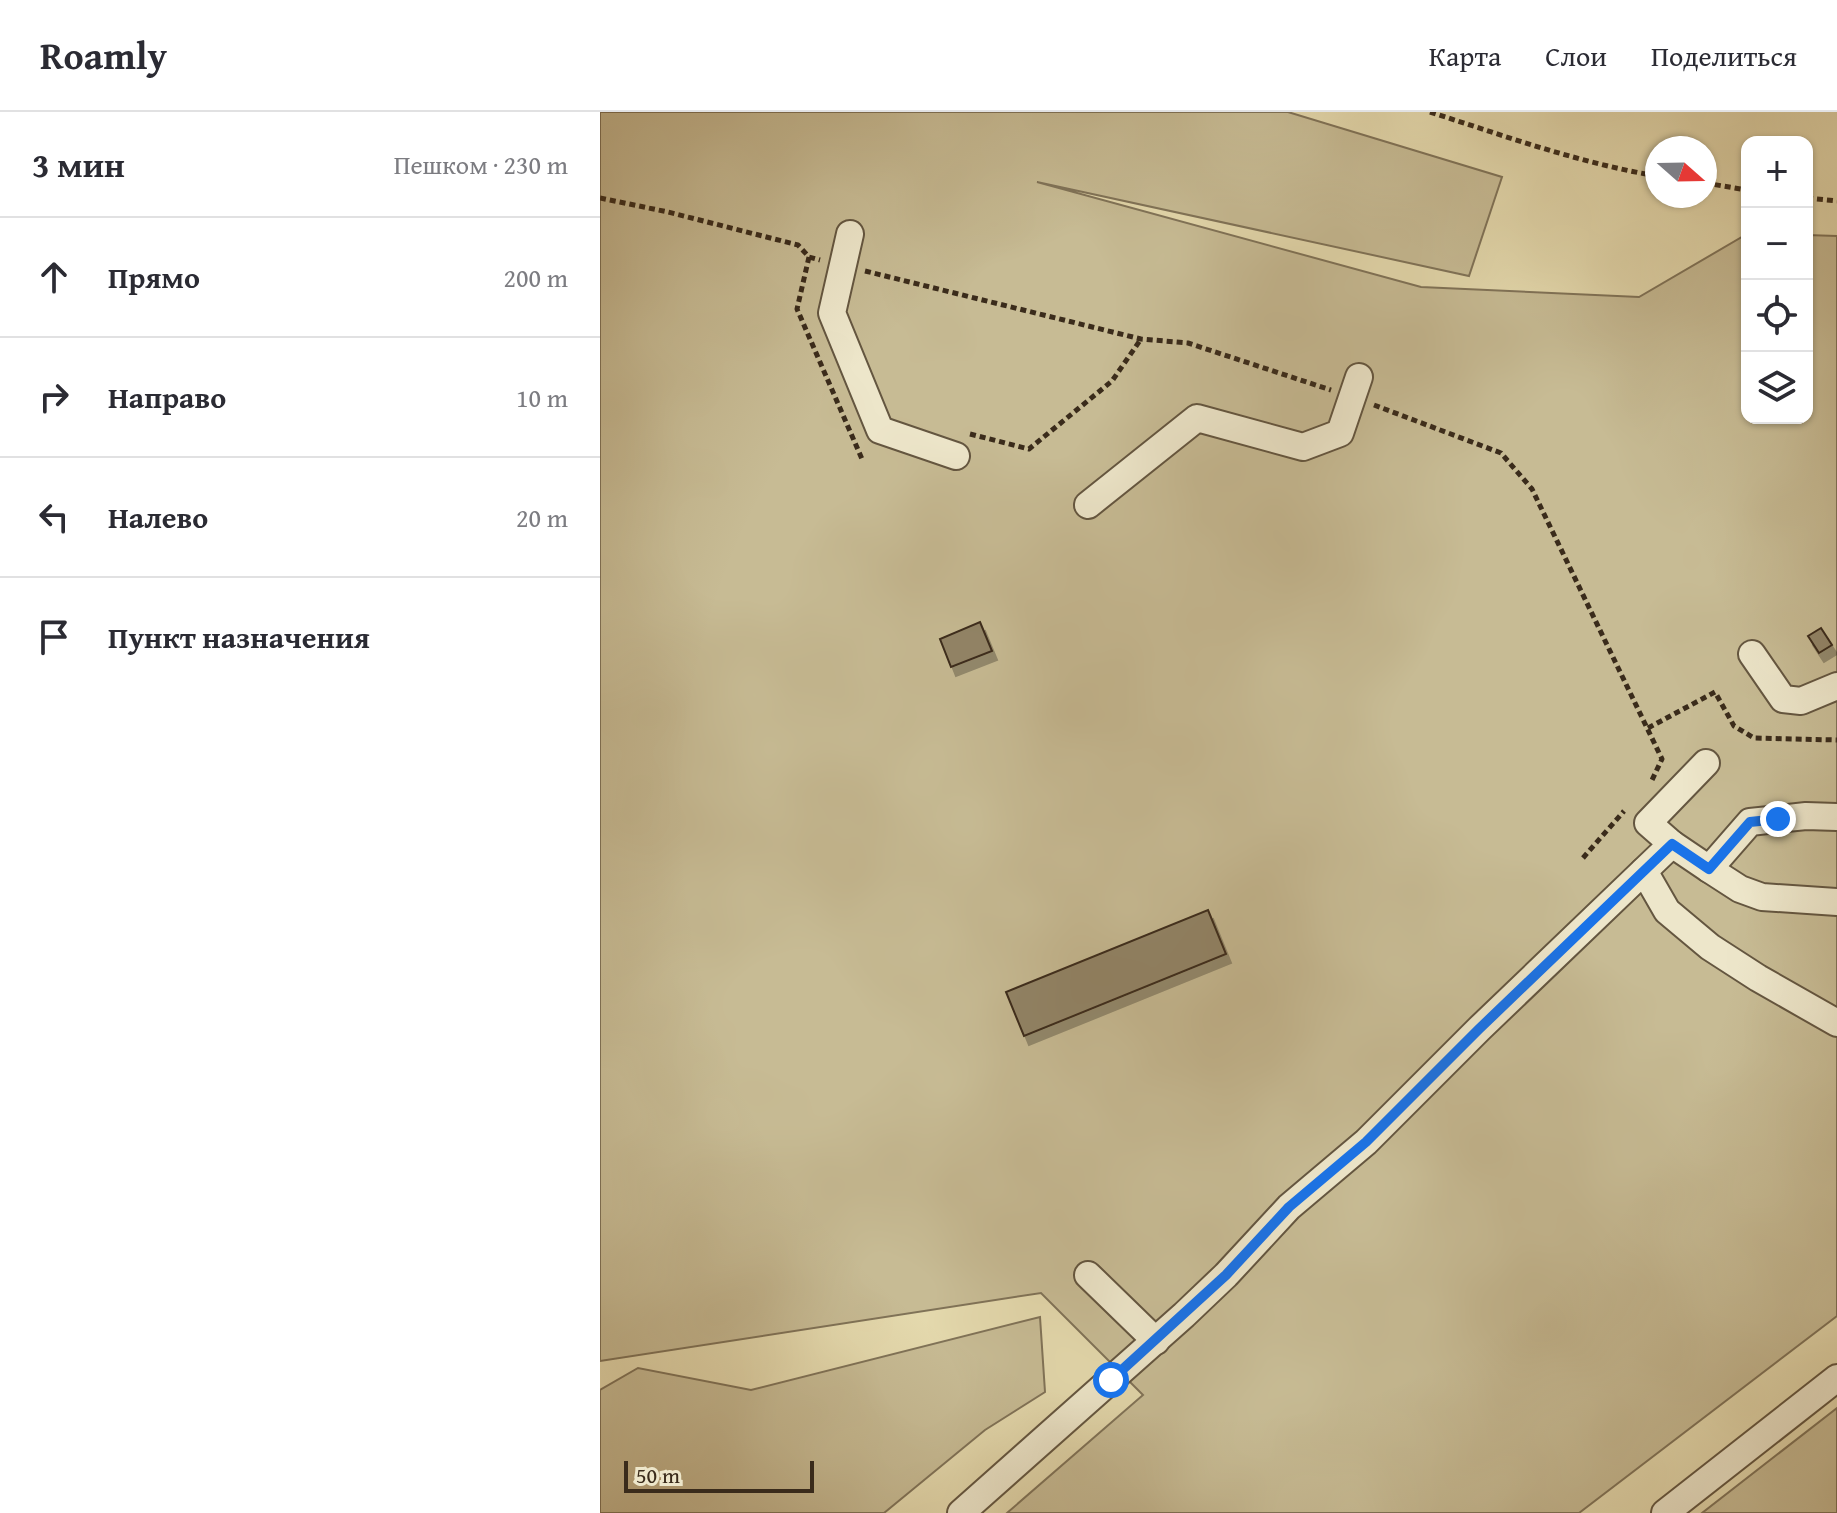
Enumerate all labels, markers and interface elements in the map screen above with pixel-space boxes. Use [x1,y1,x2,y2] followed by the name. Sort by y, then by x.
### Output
[40,27,167,83] text: Roamly
[1429,35,1501,76] text: Карта
[1545,35,1607,76] text: Слои
[1651,35,1797,76] text: Поделиться
[1645,136,1717,208] north arrow
[1741,136,1813,424] map controls
[1741,136,1813,208] button: +
[32,140,125,189] text: 3 мин
[394,145,568,184] text: Пешком · 230 m
[1741,208,1813,280] button: −
[32,255,76,299] icon: ahead
[108,255,200,299] text: Прямо
[503,258,568,297] text: 200 m
[1741,280,1813,352] button: locate
[1741,352,1813,424] button: layers
[32,375,76,419] icon: right
[108,375,226,419] text: Направо
[516,378,568,417] text: 10 m
[32,495,76,539] icon: left
[108,495,208,539] text: Налево
[516,498,568,537] text: 20 m
[32,615,76,659] icon: arrive
[108,615,370,659] text: Пункт назначения
[1760,801,1796,837] route end
[1093,1362,1129,1398] route start
[624,1457,814,1493] scale bar
[636,1459,680,1491] text: 50 m

